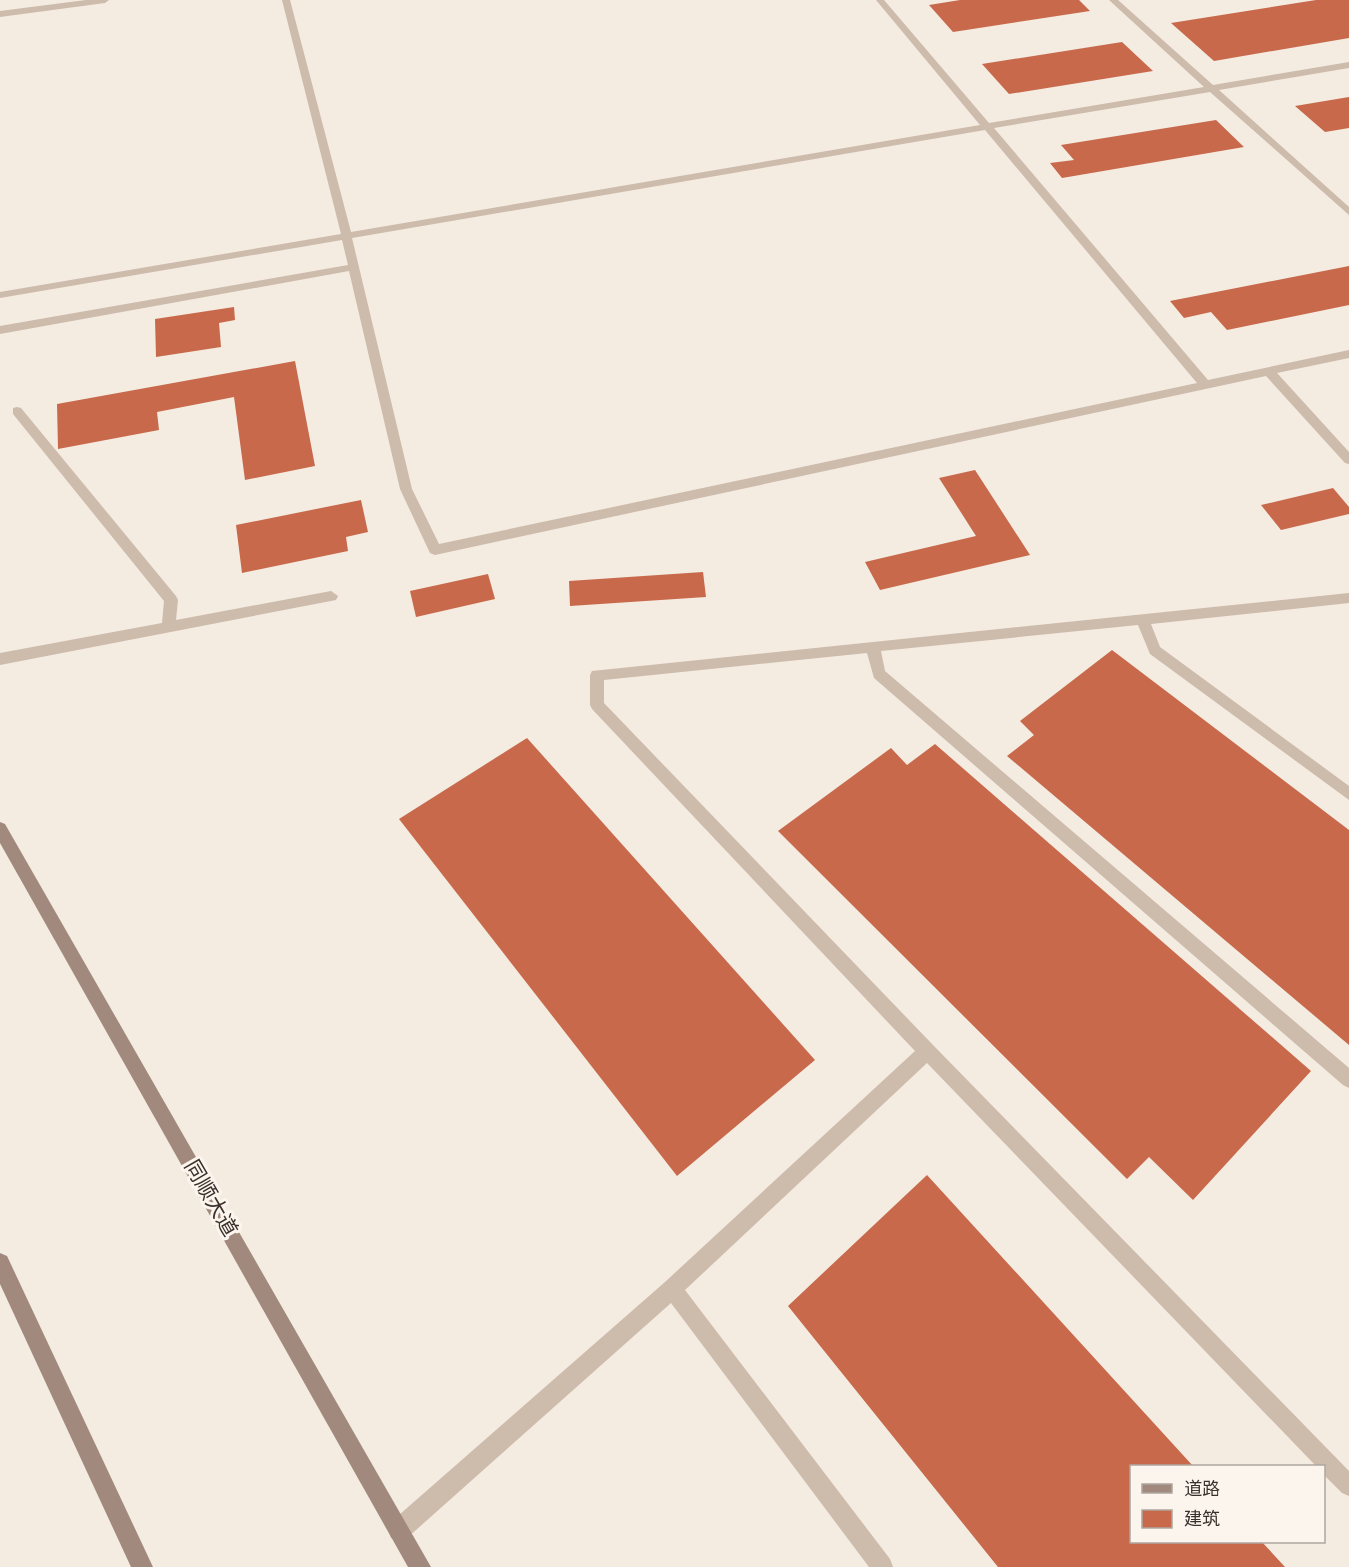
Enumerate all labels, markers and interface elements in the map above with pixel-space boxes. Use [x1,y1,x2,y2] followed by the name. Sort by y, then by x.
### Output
[177,1154,245,1242] street label: 同顺大道
[1130,1465,1325,1543] legend
[1184,1476,1220,1502] text: 道路
[1184,1506,1220,1532] text: 建筑

